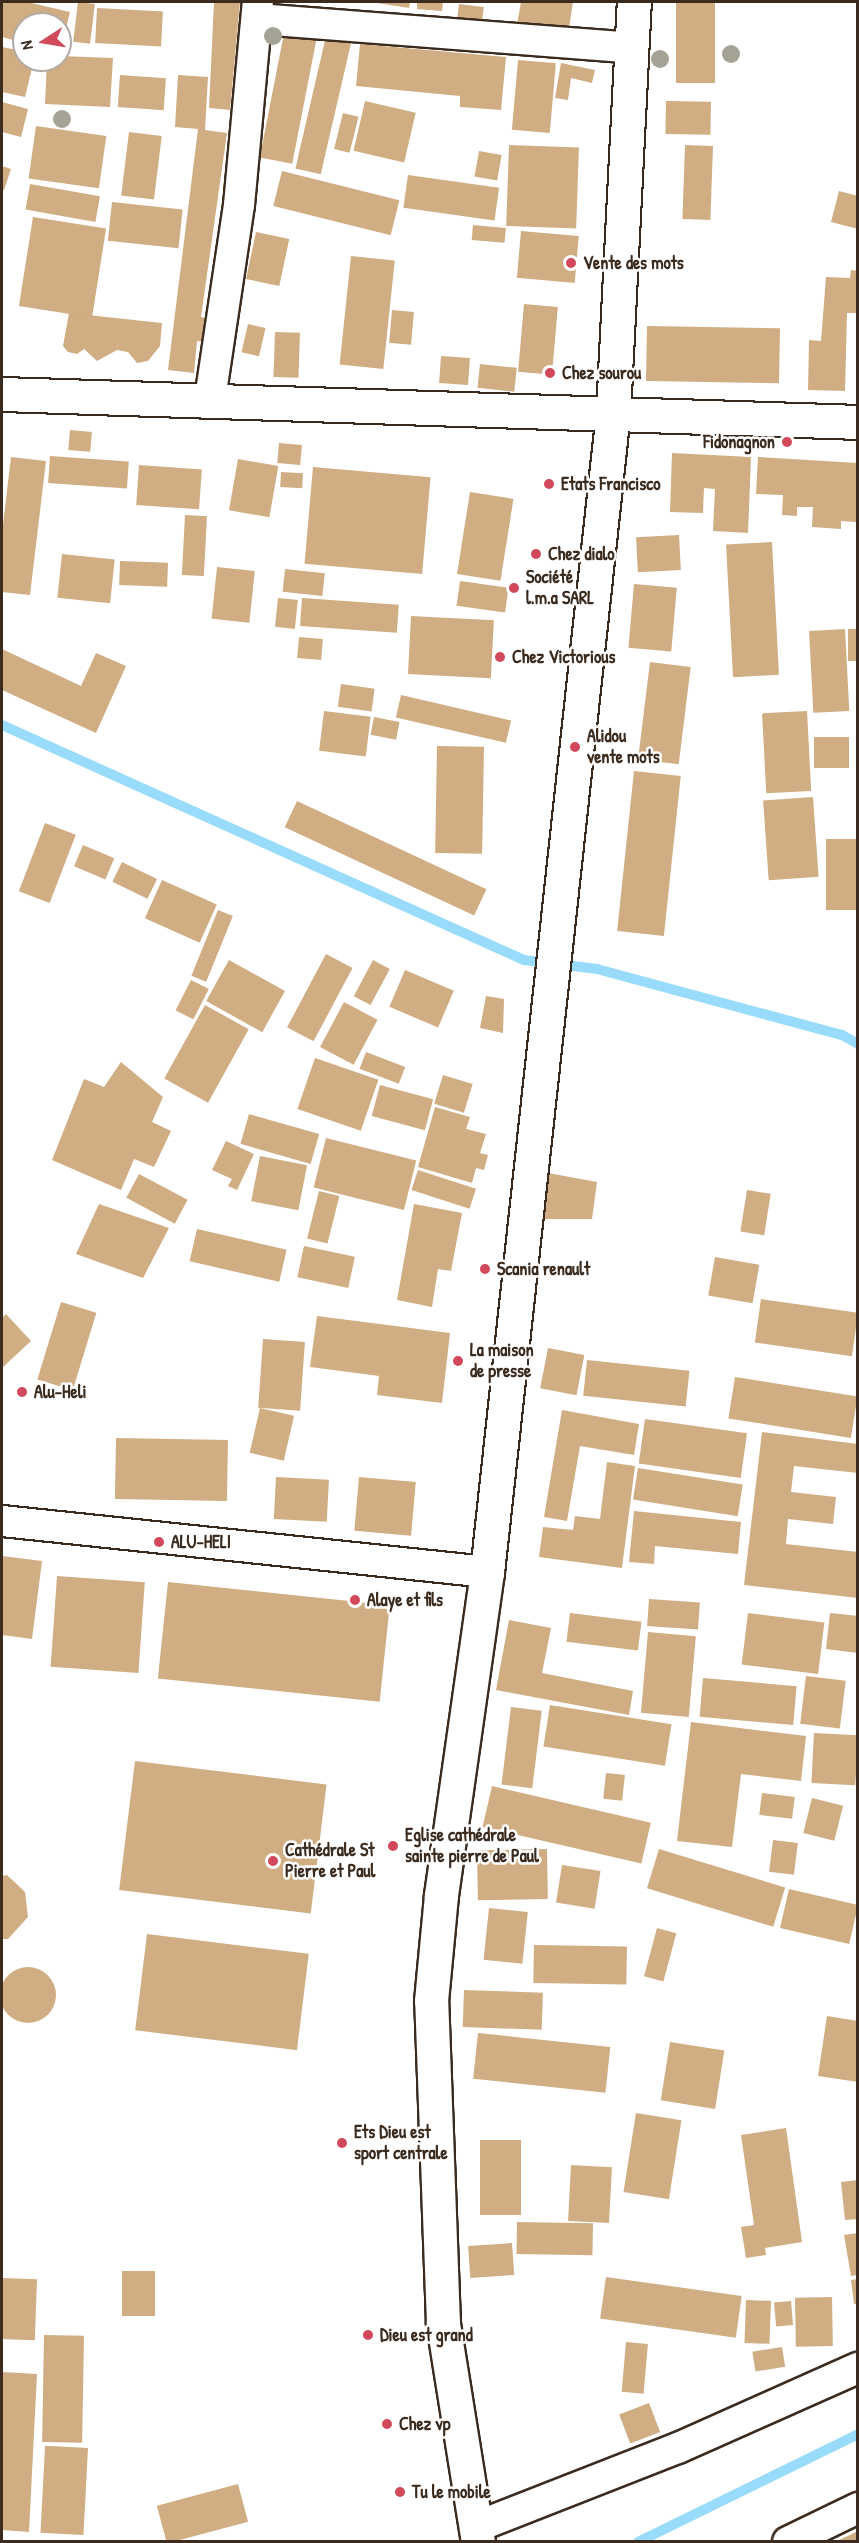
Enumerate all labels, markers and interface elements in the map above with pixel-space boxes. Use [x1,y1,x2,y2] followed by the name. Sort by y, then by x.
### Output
[12,12,72,72] north arrow
[15,39,38,52] text: N
[583,252,684,274] place label: Vente des mots
[564,256,578,270] marker: Vente des mots
[562,362,641,384] place label: Chez sourou
[543,366,557,380] marker: Chez sourou
[703,431,775,453] place label: Fidonagnon
[780,435,794,449] marker: Fidonagnon
[561,473,661,495] place label: Etats Francisco
[542,477,556,491] marker: Etats Francisco
[548,543,615,565] place label: Chez dialo
[529,547,543,561] marker: Chez dialo
[526,567,594,610] place label: Société l.m.a SARL
[507,581,521,595] marker: Société l.m.a SARL
[512,646,615,668] place label: Chez Victorious
[493,650,507,664] marker: Chez Victorious
[587,726,660,768] place label: Alidou vente mots
[568,740,582,754] marker: Alidou vente mots
[497,1258,590,1280] place label: Scania renault
[478,1262,492,1276] marker: Scania renault
[470,1340,534,1382] place label: La maison de presse
[451,1354,465,1368] marker: La maison de presse
[34,1381,86,1403] place label: Alu-Heli
[15,1385,29,1399] marker: Alu-Heli
[171,1531,231,1553] place label: ALU-HELI
[152,1535,166,1549] marker: ALU-HELI
[367,1589,443,1611] place label: Alaye et fils
[348,1593,362,1607] marker: Alaye et fils
[405,1825,539,1868] place label: Eglise cathédrale sainte pierre de Paul
[386,1839,400,1853] marker: Eglise cathédrale sainte pierre de Paul
[285,1840,375,1882] place label: Cathédrale St Pierre et Paul
[266,1854,280,1868] marker: Cathédrale St Pierre et Paul
[354,2122,448,2164] place label: Ets Dieu est sport centrale
[335,2136,349,2150] marker: Ets Dieu est sport centrale
[380,2324,473,2346] place label: Dieu est grand
[361,2328,375,2342] marker: Dieu est grand
[399,2413,450,2435] place label: Chez vp
[380,2417,394,2431] marker: Chez vp
[412,2481,491,2503] place label: Tu le mobile
[393,2485,407,2499] marker: Tu le mobile

